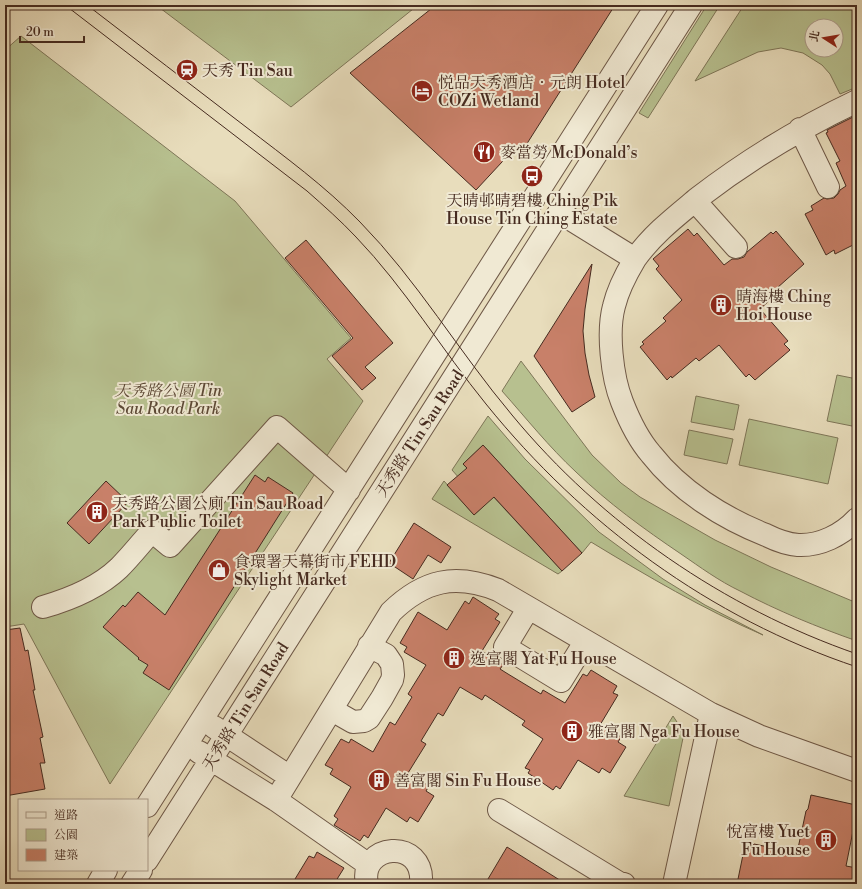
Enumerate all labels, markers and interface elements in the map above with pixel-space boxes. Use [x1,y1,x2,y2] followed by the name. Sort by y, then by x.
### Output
[20,18,84,44] scale bar
[804,18,844,58] north arrow
[26,25,54,40] text: 20 m
[807,29,823,43] text: 北
[174,57,200,83] station icon: 天秀 Tin Sau
[202,61,293,81] place label: 天秀 Tin Sau
[438,73,626,111] place label: 悦品天秀酒店‧元朗 Hotel COZi Wetland
[409,78,435,104] hotel icon: 悦品天秀酒店‧元朗 Hotel COZi Wetland
[471,139,497,165] restaurant icon: 麥當勞 McDonald’s
[500,143,637,163] place label: 麥當勞 McDonald’s
[519,163,545,189] bus stop icon: 天晴邨晴碧樓 Ching Pik House Tin Ching Estate
[446,191,619,229] place label: 天晴邨晴碧樓 Ching Pik House Tin Ching Estate
[736,287,832,325] place label: 晴海樓 Ching Hoi House
[708,292,734,318] building icon: 晴海樓 Ching Hoi House
[371,366,468,501] street label: 天秀路 Tin Sau Road
[114,381,223,419] park label: 天秀路公園 Tin Sau Road Park
[112,494,323,532] place label: 天秀路公園公廁 Tin Sau Road Park Public Toilet
[84,499,110,525] building icon: 天秀路公園公廁 Tin Sau Road Park Public Toilet
[234,552,396,590] place label: 食環署天幕街市 FEHD Skylight Market
[206,557,232,583] shop icon: 食環署天幕街市 FEHD Skylight Market
[198,639,293,774] street label: 天秀路 Tin Sau Road
[441,645,467,671] building icon: 逸富閣 Yat Fu House
[470,649,617,669] place label: 逸富閣 Yat Fu House
[559,718,585,744] building icon: 雅富閣 Nga Fu House
[588,722,740,742] place label: 雅富閣 Nga Fu House
[366,767,392,793] building icon: 善富閣 Sin Fu House
[394,771,541,791] place label: 善富閣 Sin Fu House
[18,799,148,871] legend
[54,808,78,823] text: 道路
[726,822,810,860] place label: 悅富樓 Yuet Fu House
[813,827,839,853] building icon: 悅富樓 Yuet Fu House
[54,828,78,843] text: 公園
[54,848,78,863] text: 建築

